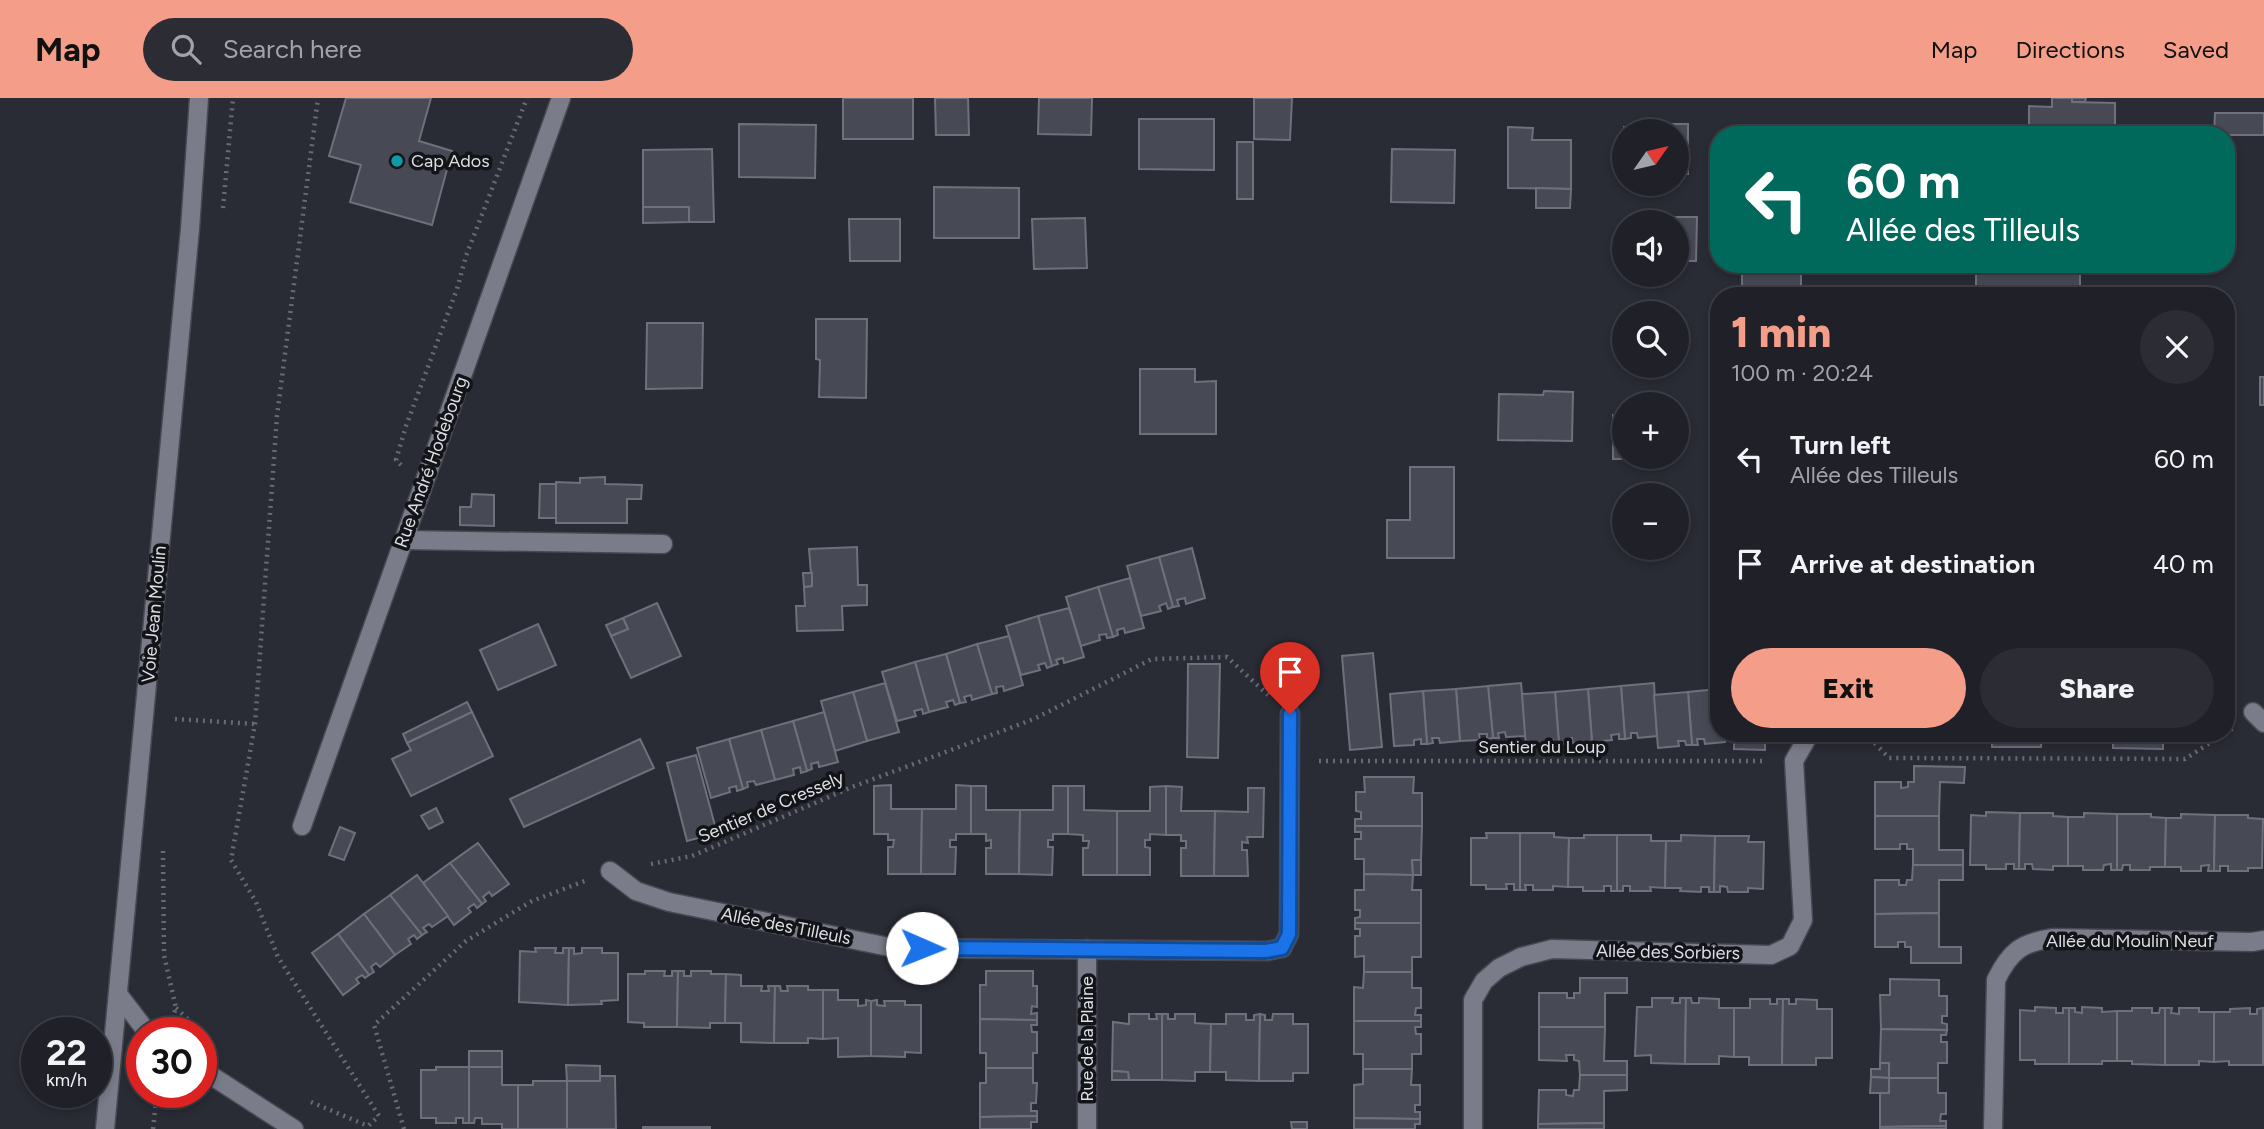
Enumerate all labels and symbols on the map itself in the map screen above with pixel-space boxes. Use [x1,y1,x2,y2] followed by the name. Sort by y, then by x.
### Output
[1612,119,1689,196] north arrow
[411,150,490,172] place label: Cap Ados
[389,153,405,169] marker: Cap Ados
[390,373,472,551] street label: Rue André Hodebourg
[137,545,171,683] street label: Voie Jean Moulin
[1260,642,1320,714] pin
[1478,736,1606,758] street label: Sentier du Loup
[695,766,848,848] street label: Sentier de Cressely
[719,903,853,949] street label: Allée des Tilleuls
[885,911,959,985] position arrow
[2046,930,2214,952] street label: Allée du Moulin Neuf
[1596,940,1740,964] street label: Allée des Sorbiers
[1076,976,1098,1102] street label: Rue de la Plaine
[126,1017,217,1108] speed limit sign: 30

